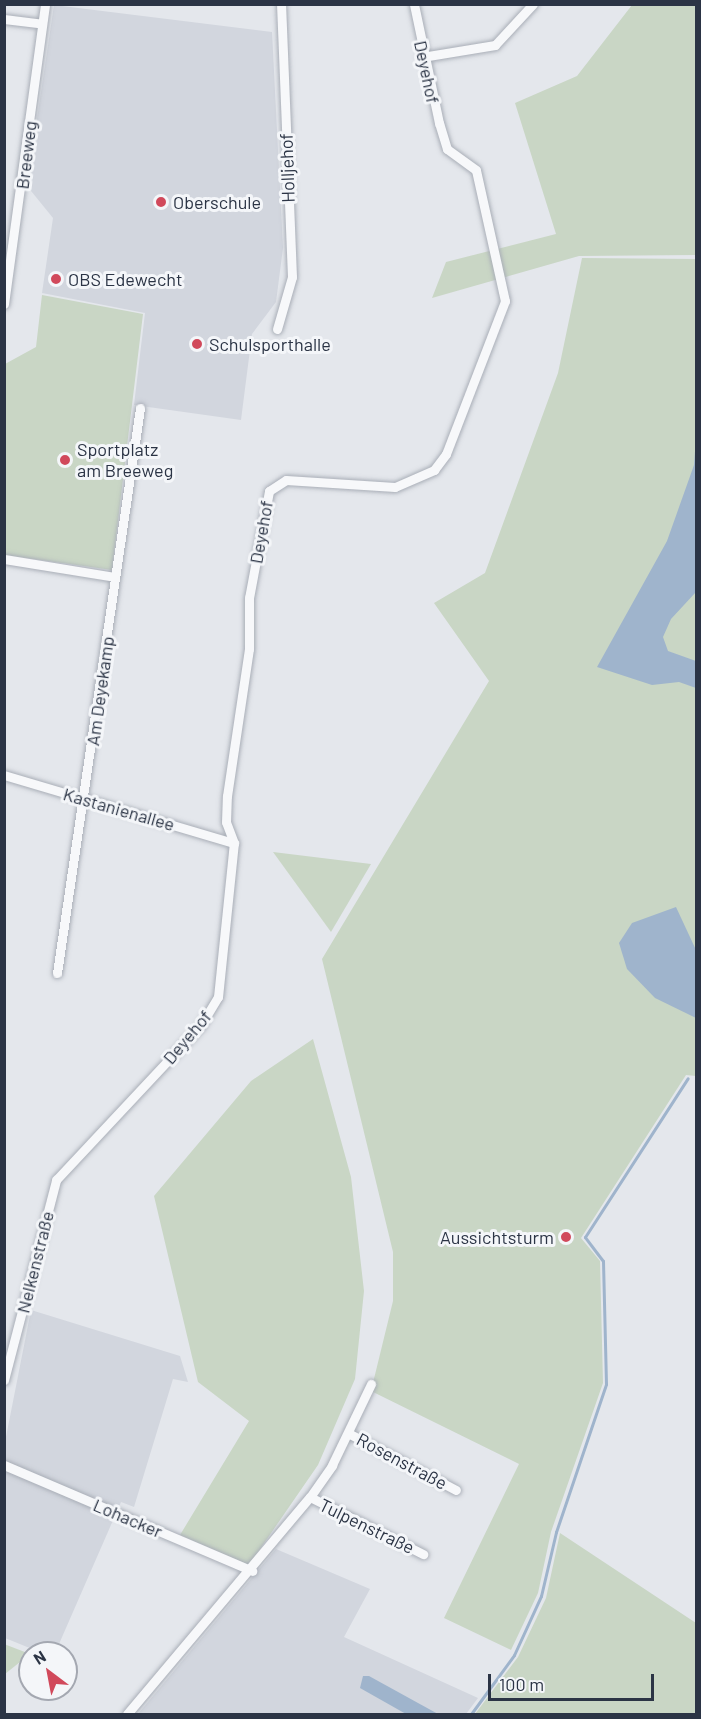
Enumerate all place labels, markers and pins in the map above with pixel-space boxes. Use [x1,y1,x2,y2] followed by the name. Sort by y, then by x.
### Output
[173,191,261,213] place label: Oberschule
[154,195,168,209] marker: Oberschule
[68,268,183,290] place label: OBS Edewecht
[49,272,63,286] marker: OBS Edewecht
[209,333,331,355] place label: Schulsporthalle
[190,337,204,351] marker: Schulsporthalle
[77,439,173,482] place label: Sportplatz am Breeweg
[58,453,72,467] marker: Sportplatz am Breeweg
[440,1226,554,1248] place label: Aussichtsturm
[559,1230,573,1244] marker: Aussichtsturm

